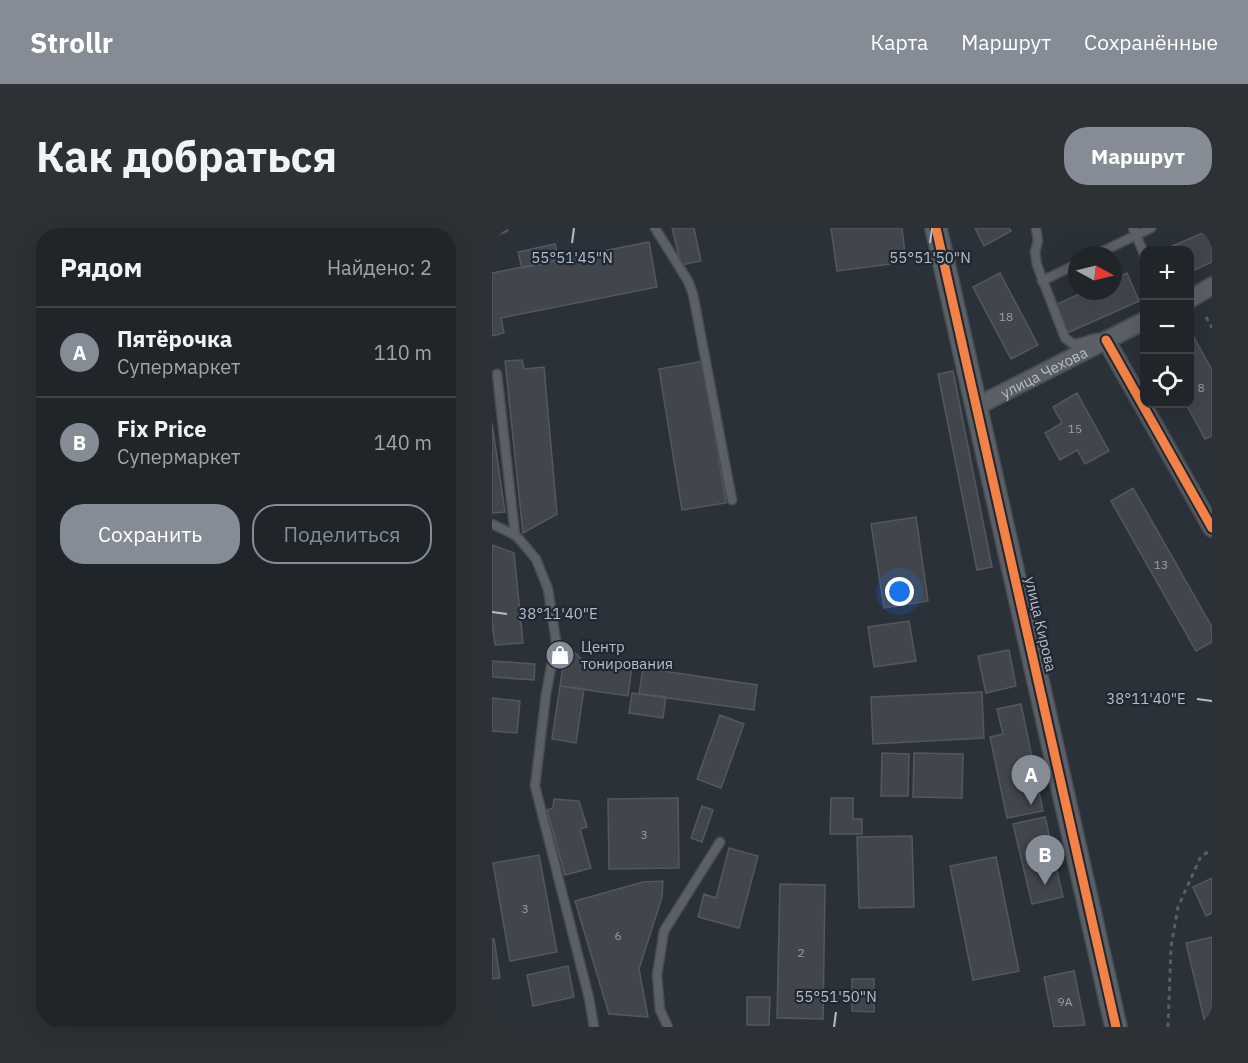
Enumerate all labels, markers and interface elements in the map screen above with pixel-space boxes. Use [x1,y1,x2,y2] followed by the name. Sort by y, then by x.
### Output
[30,24,113,61] text: Strollr
[870,28,928,56] text: Карта
[961,28,1051,56] text: Маршрут
[1084,28,1218,56] text: Сохранённые
[1064,127,1212,185] button: Маршрут
[36,129,337,184] text: Как добраться
[1068,246,1122,300] north arrow
[1140,246,1194,408] map controls
[1140,246,1194,300] button: +
[531,248,613,267] text: 55°51'45"N
[889,248,971,267] text: 55°51'50"N
[60,250,142,284] text: Рядом
[327,254,432,281] text: Найдено: 2
[1140,300,1194,354] button: −
[999,309,1013,324] house number: 18
[117,324,232,353] text: Пятёрочка
[73,339,86,366] text: A
[374,339,432,366] text: 110 m
[997,342,1091,402] street label: улица Чехова
[117,353,240,380] text: Супермаркет
[1140,354,1194,408] button: locate
[1197,380,1205,395] house number: 8
[117,414,207,443] text: Fix Price
[1068,421,1082,436] house number: 15
[73,429,86,456] text: B
[374,429,432,456] text: 140 m
[117,443,240,470] text: Супермаркет
[60,504,240,564] button: Сохранить
[252,504,432,564] button: Поделиться
[1154,557,1168,572] house number: 13
[1021,575,1061,673] street label: улица Кирова
[885,577,914,606] your location
[518,604,598,623] text: 38°11'40"E
[581,637,673,673] place label: Центр тонирования
[544,639,576,671] shop icon: Центр тонирования
[1106,689,1186,708] text: 38°11'40"E
[1012,756,1050,805] pin: A
[640,827,648,842] house number: 3
[1026,836,1064,885] pin: B
[521,901,529,916] house number: 3
[614,928,622,943] house number: 6
[797,945,805,960] house number: 2
[795,987,877,1006] text: 55°51'50"N
[1058,994,1073,1009] house number: 9А

